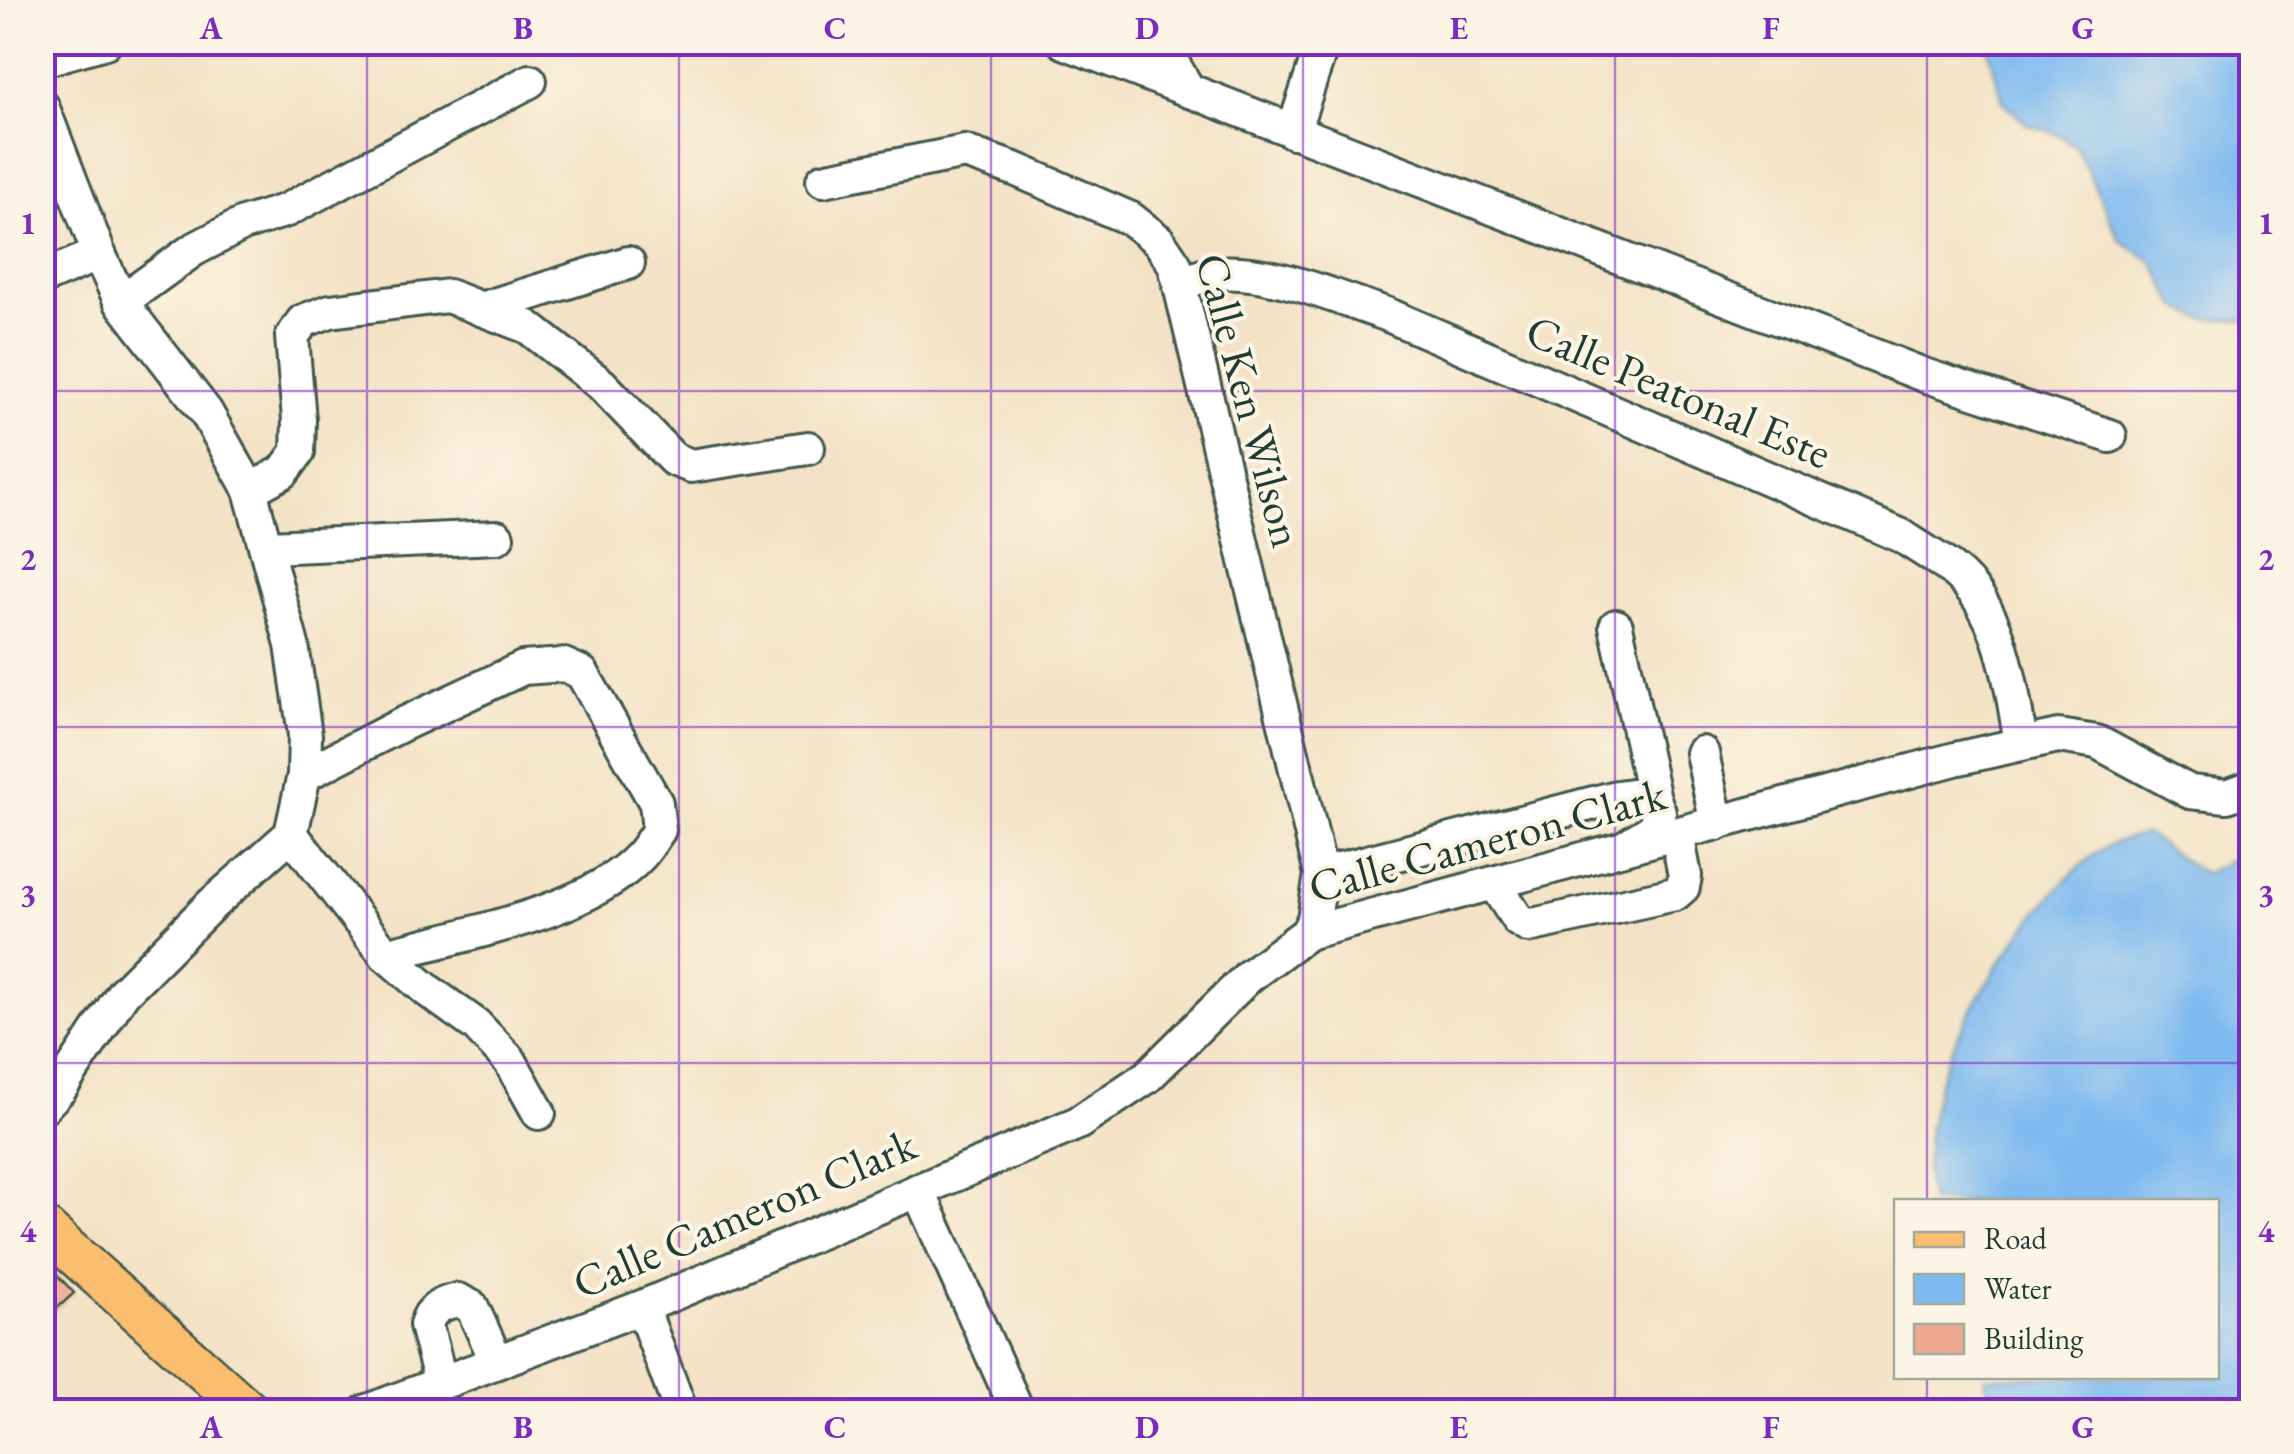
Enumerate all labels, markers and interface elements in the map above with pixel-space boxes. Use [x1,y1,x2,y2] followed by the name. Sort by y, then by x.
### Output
[198,7,223,49] text: A
[513,7,533,49] text: B
[824,7,846,49] text: C
[1135,7,1159,49] text: D
[1450,7,1468,49] text: E
[1762,7,1780,49] text: F
[2071,7,2095,49] text: G
[20,202,36,244] text: 1
[2258,202,2274,244] text: 1
[1183,247,1317,553] street label: Calle Ken Wilson
[1518,301,1840,481] street label: Calle Peatonal Este
[20,538,37,580] text: 2
[2258,538,2275,580] text: 2
[1302,764,1673,916] street label: Calle Cameron Clark
[20,874,36,916] text: 3
[2258,874,2274,916] text: 3
[564,1114,925,1311] street label: Calle Cameron Clark
[1894,1199,2219,1379] legend
[20,1210,38,1252] text: 4
[2258,1210,2276,1252] text: 4
[1984,1219,2048,1258] text: Road
[1984,1269,2052,1308] text: Water
[1984,1319,2084,1358] text: Building
[198,1406,223,1448] text: A
[513,1406,533,1448] text: B
[824,1406,846,1448] text: C
[1135,1406,1159,1448] text: D
[1450,1406,1468,1448] text: E
[1762,1406,1780,1448] text: F
[2071,1406,2095,1448] text: G

